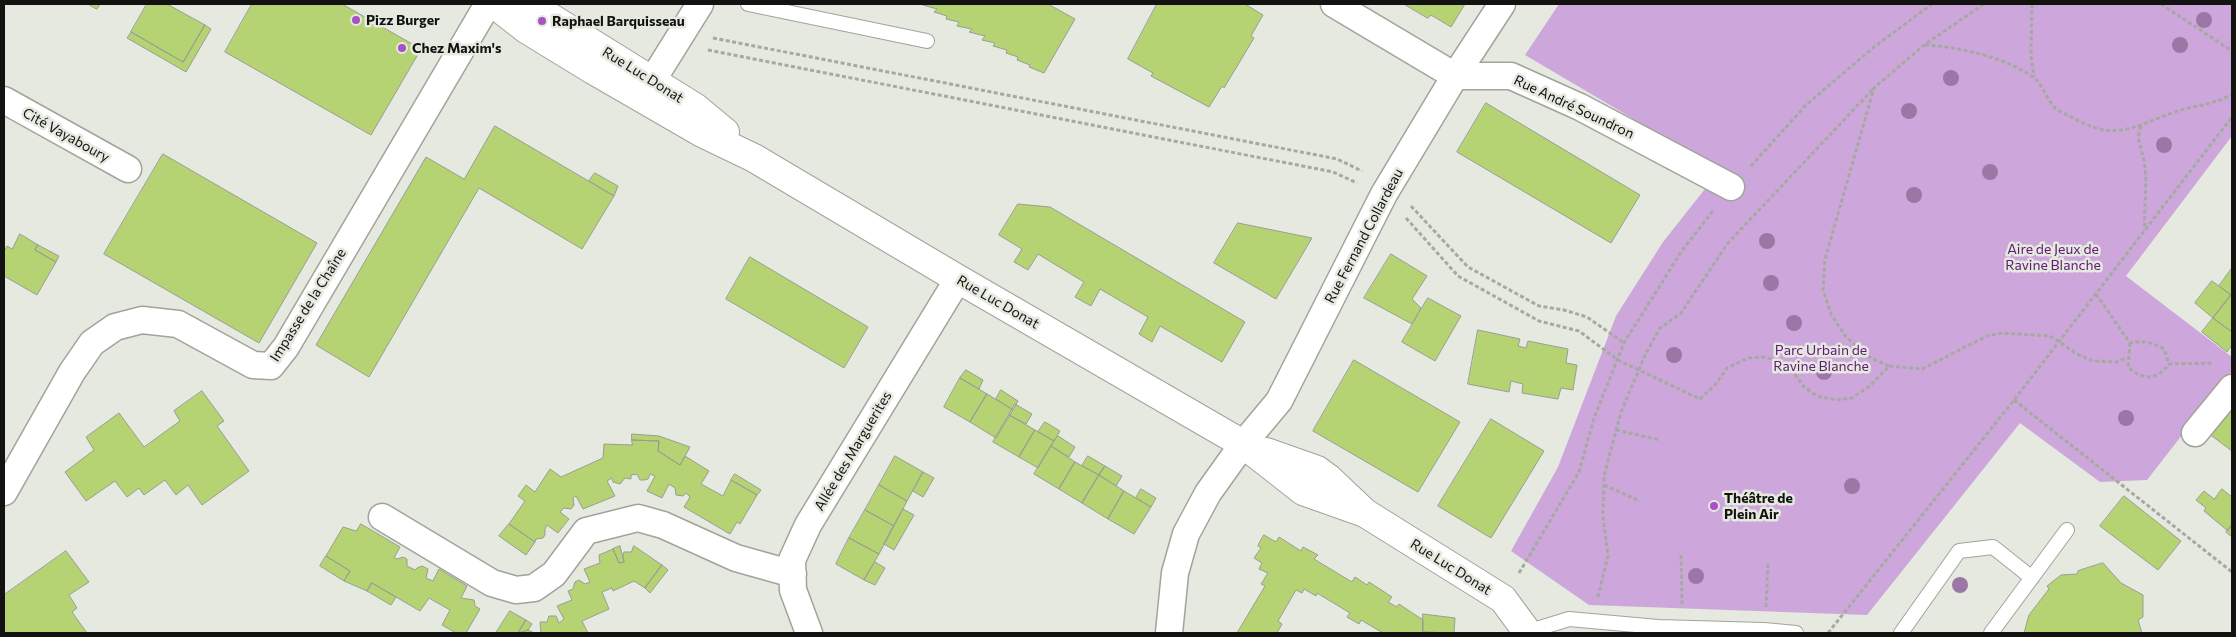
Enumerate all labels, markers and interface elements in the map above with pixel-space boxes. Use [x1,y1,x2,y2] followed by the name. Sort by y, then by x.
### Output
[366,12,440,28] place label: Pizz Burger
[552,13,685,29] place label: Raphael Barquisseau
[350,14,362,26] marker: Pizz Burger
[536,15,548,27] marker: Raphael Barquisseau
[412,40,501,56] place label: Chez Maxim's
[396,42,408,54] marker: Chez Maxim's
[599,43,687,107] street label: Rue Luc Donat
[1511,72,1637,142] street label: Rue André Soundron
[20,104,112,166] street label: Cité Vayaboury
[1321,166,1407,306] street label: Rue Fernand Collardeau
[2005,241,2101,274] park label: Aire de Jeux de Ravine Blanche
[266,245,350,365] street label: Impasse de la Chaîne
[954,272,1042,332] street label: Rue Luc Donat
[1773,342,1869,374] park label: Parc Urbain de Ravine Blanche
[811,388,895,514] street label: Allée des Marguerites
[1724,490,1793,522] place label: Théâtre de Plein Air
[1708,500,1720,512] marker: Théâtre de Plein Air
[1407,535,1495,599] street label: Rue Luc Donat

